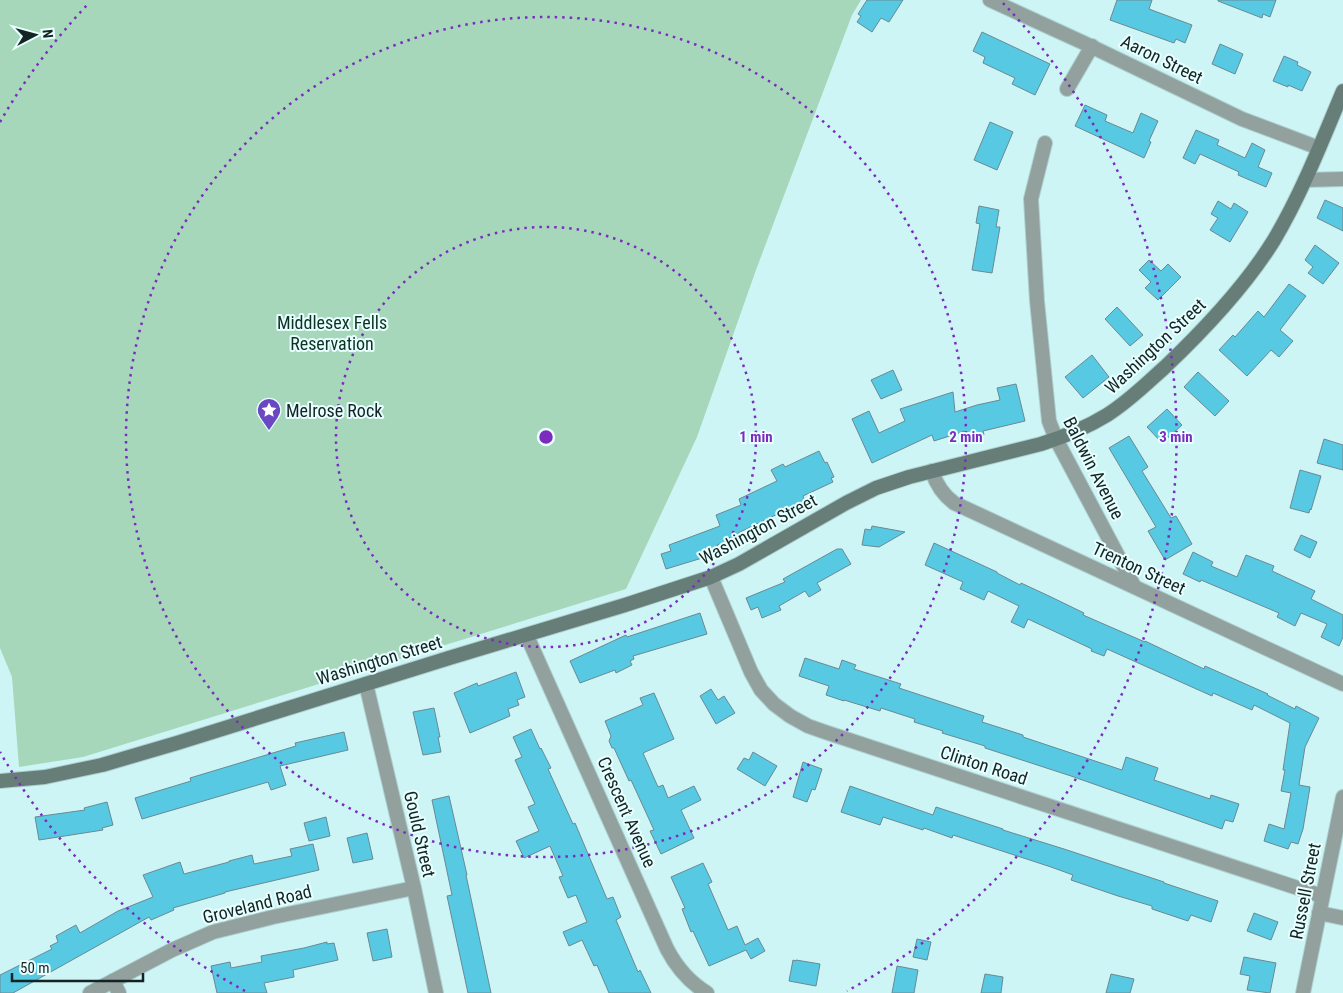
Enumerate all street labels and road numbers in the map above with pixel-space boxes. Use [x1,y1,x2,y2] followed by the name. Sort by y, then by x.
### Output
[1118,30,1206,88] street label: Aaron Street
[1100,294,1210,398] street label: Washington Street
[1059,413,1129,523] street label: Baldwin Avenue
[696,489,820,569] street label: Washington Street
[1089,537,1189,599] street label: Trenton Street
[314,631,444,689] street label: Washington Street
[938,741,1030,789] street label: Clinton Road
[593,753,661,871] street label: Crescent Avenue
[400,789,440,879] street label: Gould Street
[1285,841,1325,941] street label: Russell Street
[200,880,314,928] street label: Groveland Road

